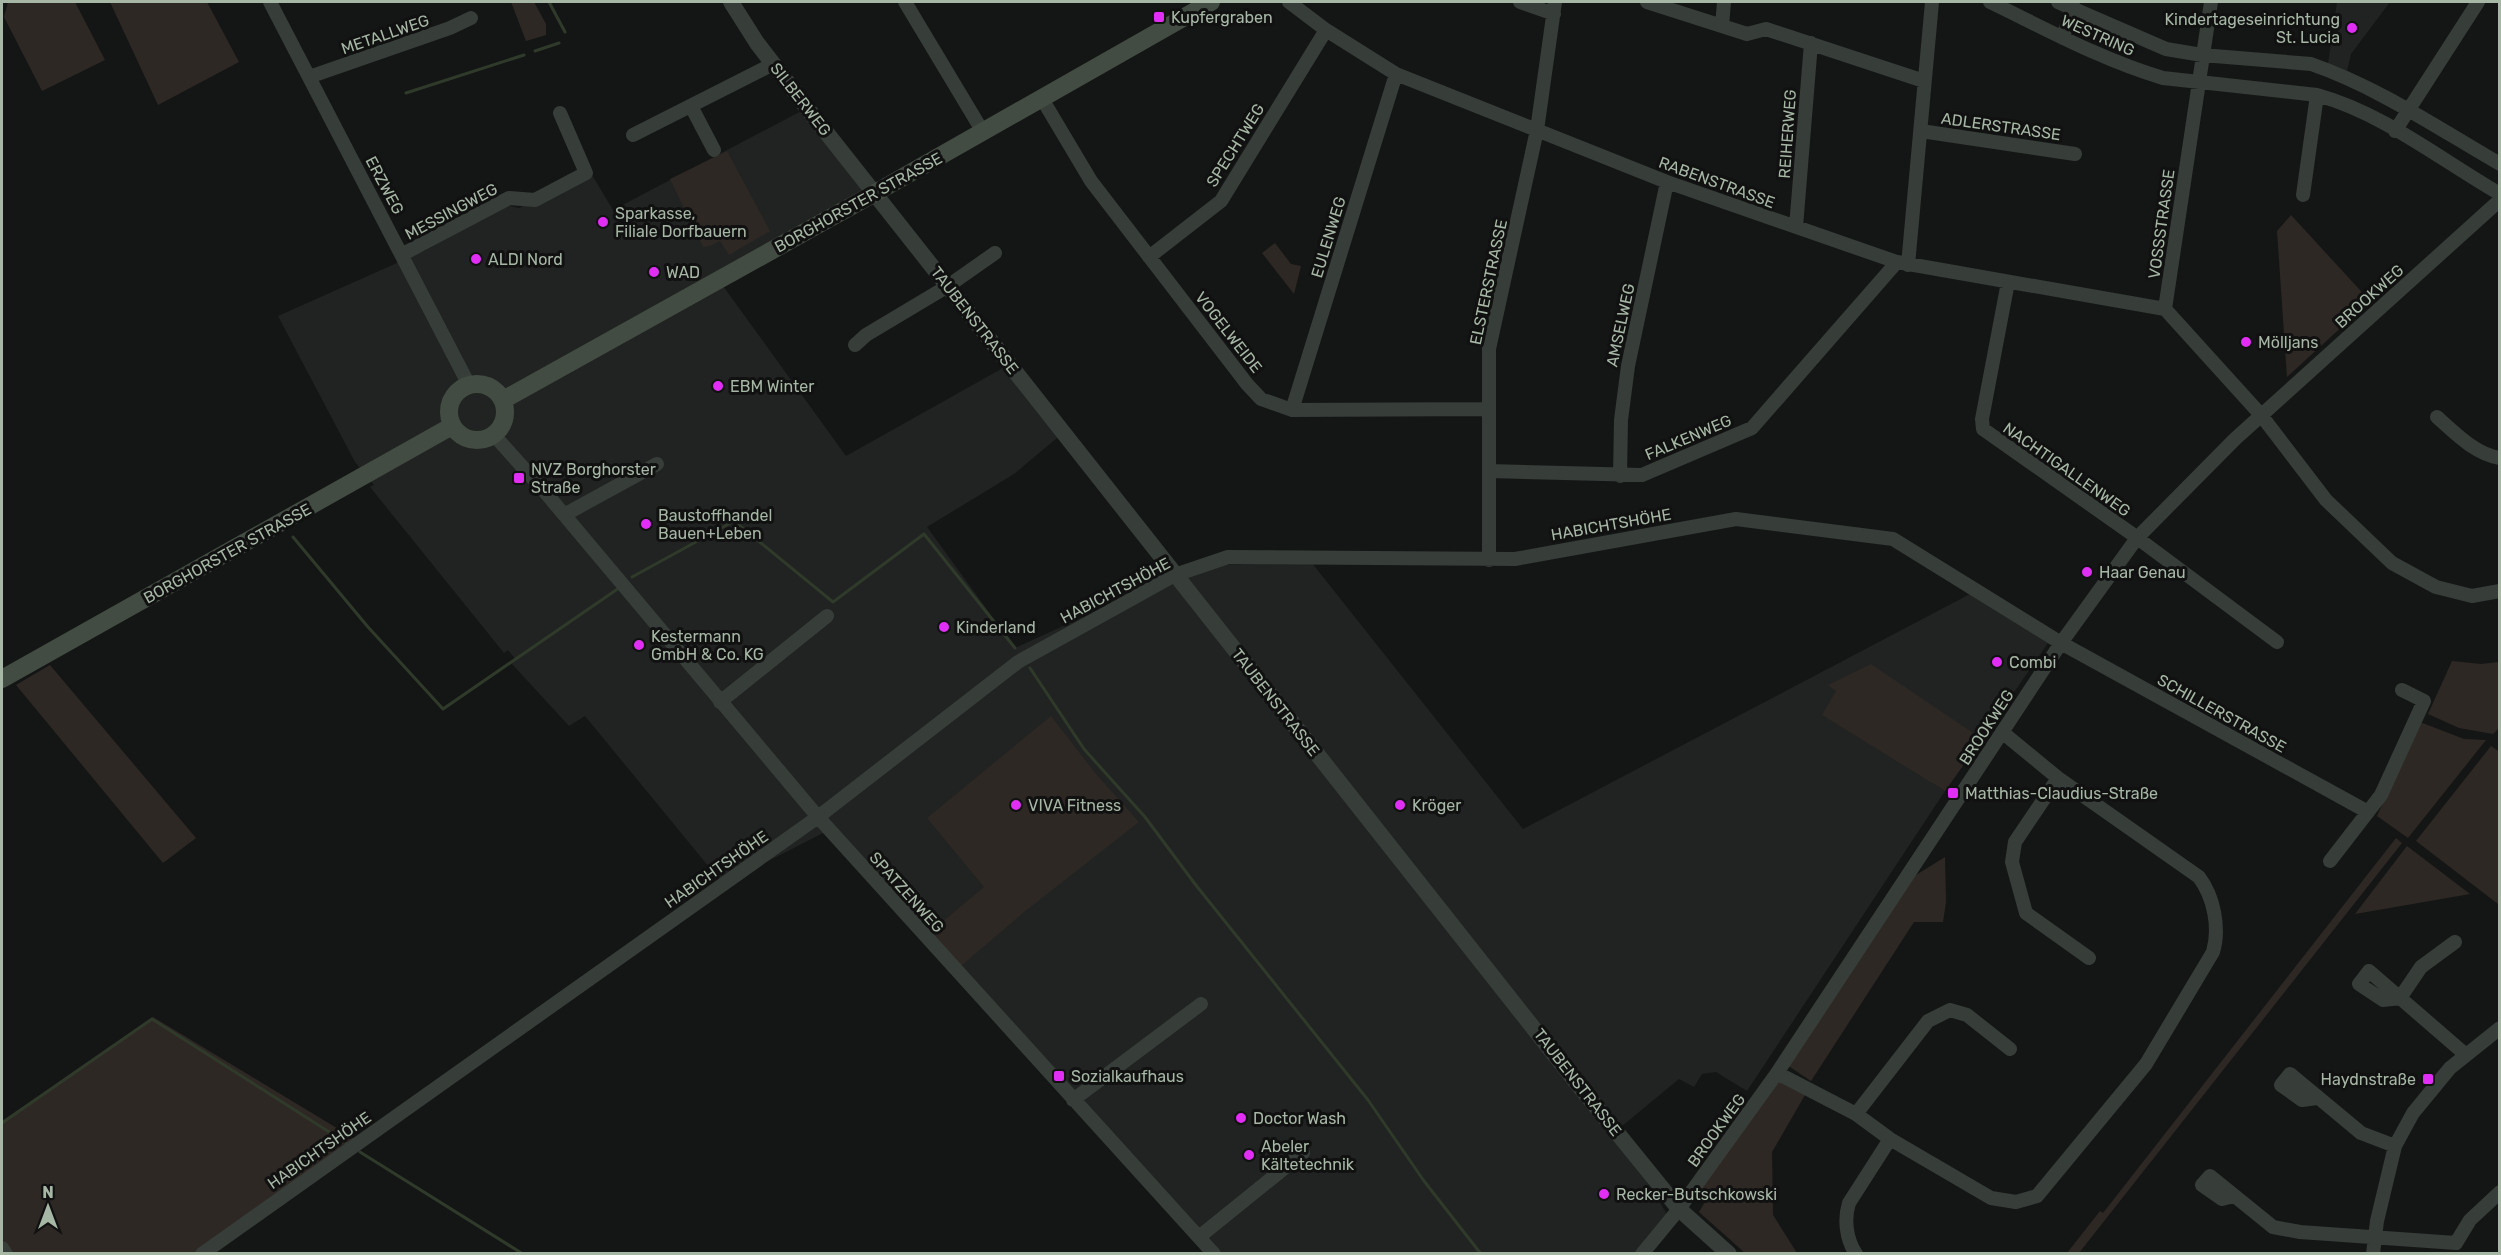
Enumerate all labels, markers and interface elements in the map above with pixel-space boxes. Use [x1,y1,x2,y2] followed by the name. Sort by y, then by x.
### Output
[1171,8,1273,27] place label: Kupfergraben
[1152,10,1166,24] marker: Kupfergraben
[2164,10,2340,47] place label: Kindertageseinrichtung St. Lucia
[339,11,432,58] street label: METALLWEG
[2058,11,2138,60] street label: WESTRING
[2345,21,2359,35] marker: Kindertageseinrichtung St. Lucia
[766,59,835,140] street label: SILBERWEG
[1775,89,1800,179] street label: REIHERWEG
[1202,100,1269,190] street label: SPECHTWEG
[1940,109,2062,144] street label: ADLERSTRASSE
[771,148,945,256] street label: BORGHORSTER STRASSE
[361,153,408,218] street label: ERZWEG
[1656,153,1778,212] street label: RABENSTRASSE
[2144,168,2179,280] street label: VOSSSTRASSE
[402,179,501,244] street label: MESSINGWEG
[1307,194,1350,280] street label: EULENWEG
[615,204,747,241] place label: Sparkasse, Filiale Dorfbauern
[596,215,610,229] marker: Sparkasse, Filiale Dorfbauern
[1466,218,1511,347] street label: ELSTERSTRASSE
[488,250,563,269] place label: ALDI Nord
[469,252,483,266] marker: ALDI Nord
[2331,261,2408,332] street label: BROOKWEG
[666,263,700,282] place label: WAD
[927,263,1022,378] street label: TAUBENSTRASSE
[647,265,661,279] marker: WAD
[1602,282,1639,368] street label: AMSELWEG
[1191,288,1266,377] street label: VOGELWEIDE
[2258,333,2318,352] place label: Mölljans
[2239,335,2253,349] marker: Mölljans
[730,377,814,396] place label: EBM Winter
[711,379,725,393] marker: EBM Winter
[1642,411,1734,464] street label: FALKENWEG
[1999,418,2134,520] street label: NACHTIGALLENWEG
[531,460,656,497] place label: NVZ Borghorster Straße
[512,471,526,485] marker: NVZ Borghorster Straße
[140,499,314,607] street label: BORGHORSTER STRASSE
[1549,505,1673,544] street label: HABICHTSHÖHE
[658,506,772,543] place label: Baustoffhandel Bauen+Leben
[639,517,653,531] marker: Baustoffhandel Bauen+Leben
[1057,553,1173,627] street label: HABICHTSHÖHE
[2099,563,2186,582] place label: Haar Genau
[2080,565,2094,579] marker: Haar Genau
[956,618,1036,637] place label: Kinderland
[937,620,951,634] marker: Kinderland
[651,627,764,664] place label: Kestermann GmbH & Co. KG
[632,638,646,652] marker: Kestermann GmbH & Co. KG
[1228,645,1323,760] street label: TAUBENSTRASSE
[2009,653,2056,672] place label: Combi
[1990,655,2004,669] marker: Combi
[2154,670,2289,757] street label: SCHILLERSTRASSE
[1955,686,2018,768] street label: BROOKWEG
[1965,784,2158,803] place label: Matthias-Claudius-Straße
[1946,786,1960,800] marker: Matthias-Claudius-Straße
[1028,796,1121,815] place label: VIVA Fitness
[1412,796,1461,815] place label: Kröger
[1009,798,1023,812] marker: VIVA Fitness
[1393,798,1407,812] marker: Kröger
[661,827,772,912] street label: HABICHTSHÖHE
[865,848,948,937] street label: SPATZENWEG
[1530,1025,1625,1140] street label: TAUBENSTRASSE
[1071,1067,1184,1086] place label: Sozialkaufhaus
[1052,1069,1066,1083] marker: Sozialkaufhaus
[2321,1070,2416,1089] place label: Haydnstraße
[2421,1072,2435,1086] marker: Haydnstraße
[1684,1090,1749,1171] street label: BROOKWEG
[264,1108,375,1193] street label: HABICHTSHÖHE
[1253,1109,1346,1128] place label: Doctor Wash
[1234,1111,1248,1125] marker: Doctor Wash
[1261,1137,1355,1174] place label: Abeler Kältetechnik
[1242,1148,1256,1162] marker: Abeler Kältetechnik
[18,1177,78,1237] north arrow
[42,1183,54,1202] text: N
[1616,1185,1777,1204] place label: Recker-Butschkowski
[1597,1187,1611,1201] marker: Recker-Butschkowski

